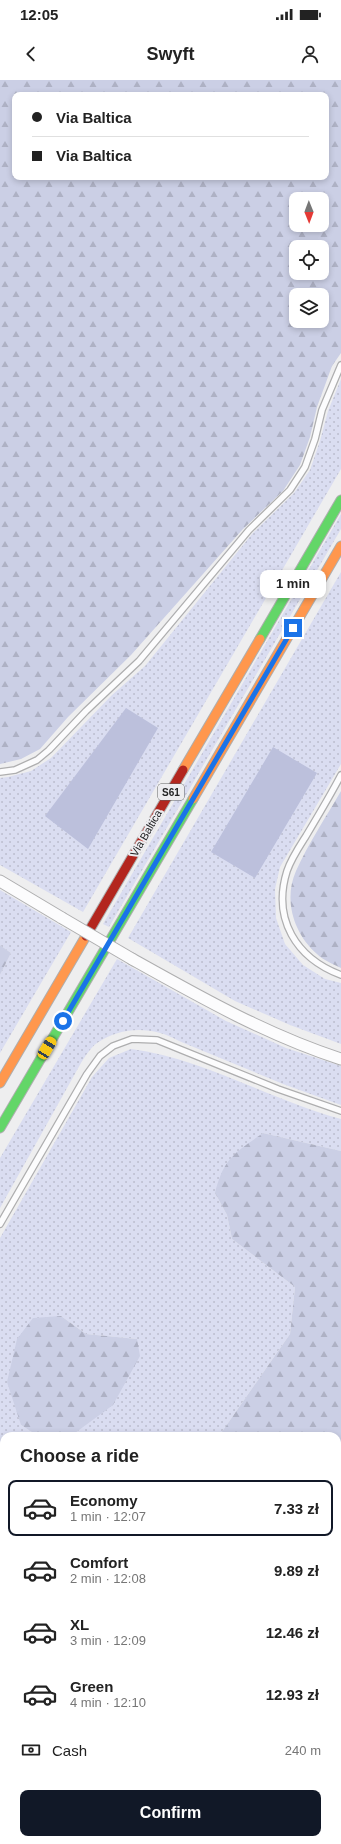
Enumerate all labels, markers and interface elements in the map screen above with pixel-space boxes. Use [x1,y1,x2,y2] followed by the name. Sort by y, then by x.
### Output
[20,6,58,23] text: 12:05
[20,43,42,65] icon: back
[299,43,321,65] icon: person
[146,44,195,64] text: Swyft
[56,109,132,126] text: Via Baltica
[56,147,132,164] text: Via Baltica
[289,192,329,232] north arrow
[289,192,329,328] map controls
[289,240,329,280] button: locate
[289,288,329,328] button: layers
[260,570,326,598] callout: 1 min
[276,576,310,591] text: 1 min
[284,619,302,637] route end
[158,784,184,800] road number: S61
[128,807,165,858] street label: Via Baltica
[54,1012,72,1030] route start
[36,1035,58,1061] car
[20,1446,139,1466] text: Choose a ride
[22,1490,58,1526] icon: car
[70,1492,138,1509] text: Economy
[274,1500,319,1517] text: 7.33 zł
[70,1509,146,1524] text: 1 min · 12:07
[22,1552,58,1588] icon: car
[70,1554,128,1571] text: Comfort
[274,1562,319,1579] text: 9.89 zł
[70,1571,146,1586] text: 2 min · 12:08
[22,1614,58,1650] icon: car
[70,1616,89,1633] text: XL
[266,1624,319,1641] text: 12.46 zł
[70,1633,146,1648] text: 3 min · 12:09
[22,1676,58,1712] icon: car
[70,1678,113,1695] text: Green
[266,1686,319,1703] text: 12.93 zł
[70,1695,146,1710] text: 4 min · 12:10
[20,1739,42,1761] icon: cash
[52,1742,87,1759] text: Cash
[285,1743,321,1758] text: 240 m
[20,1790,321,1836] button: Confirm

